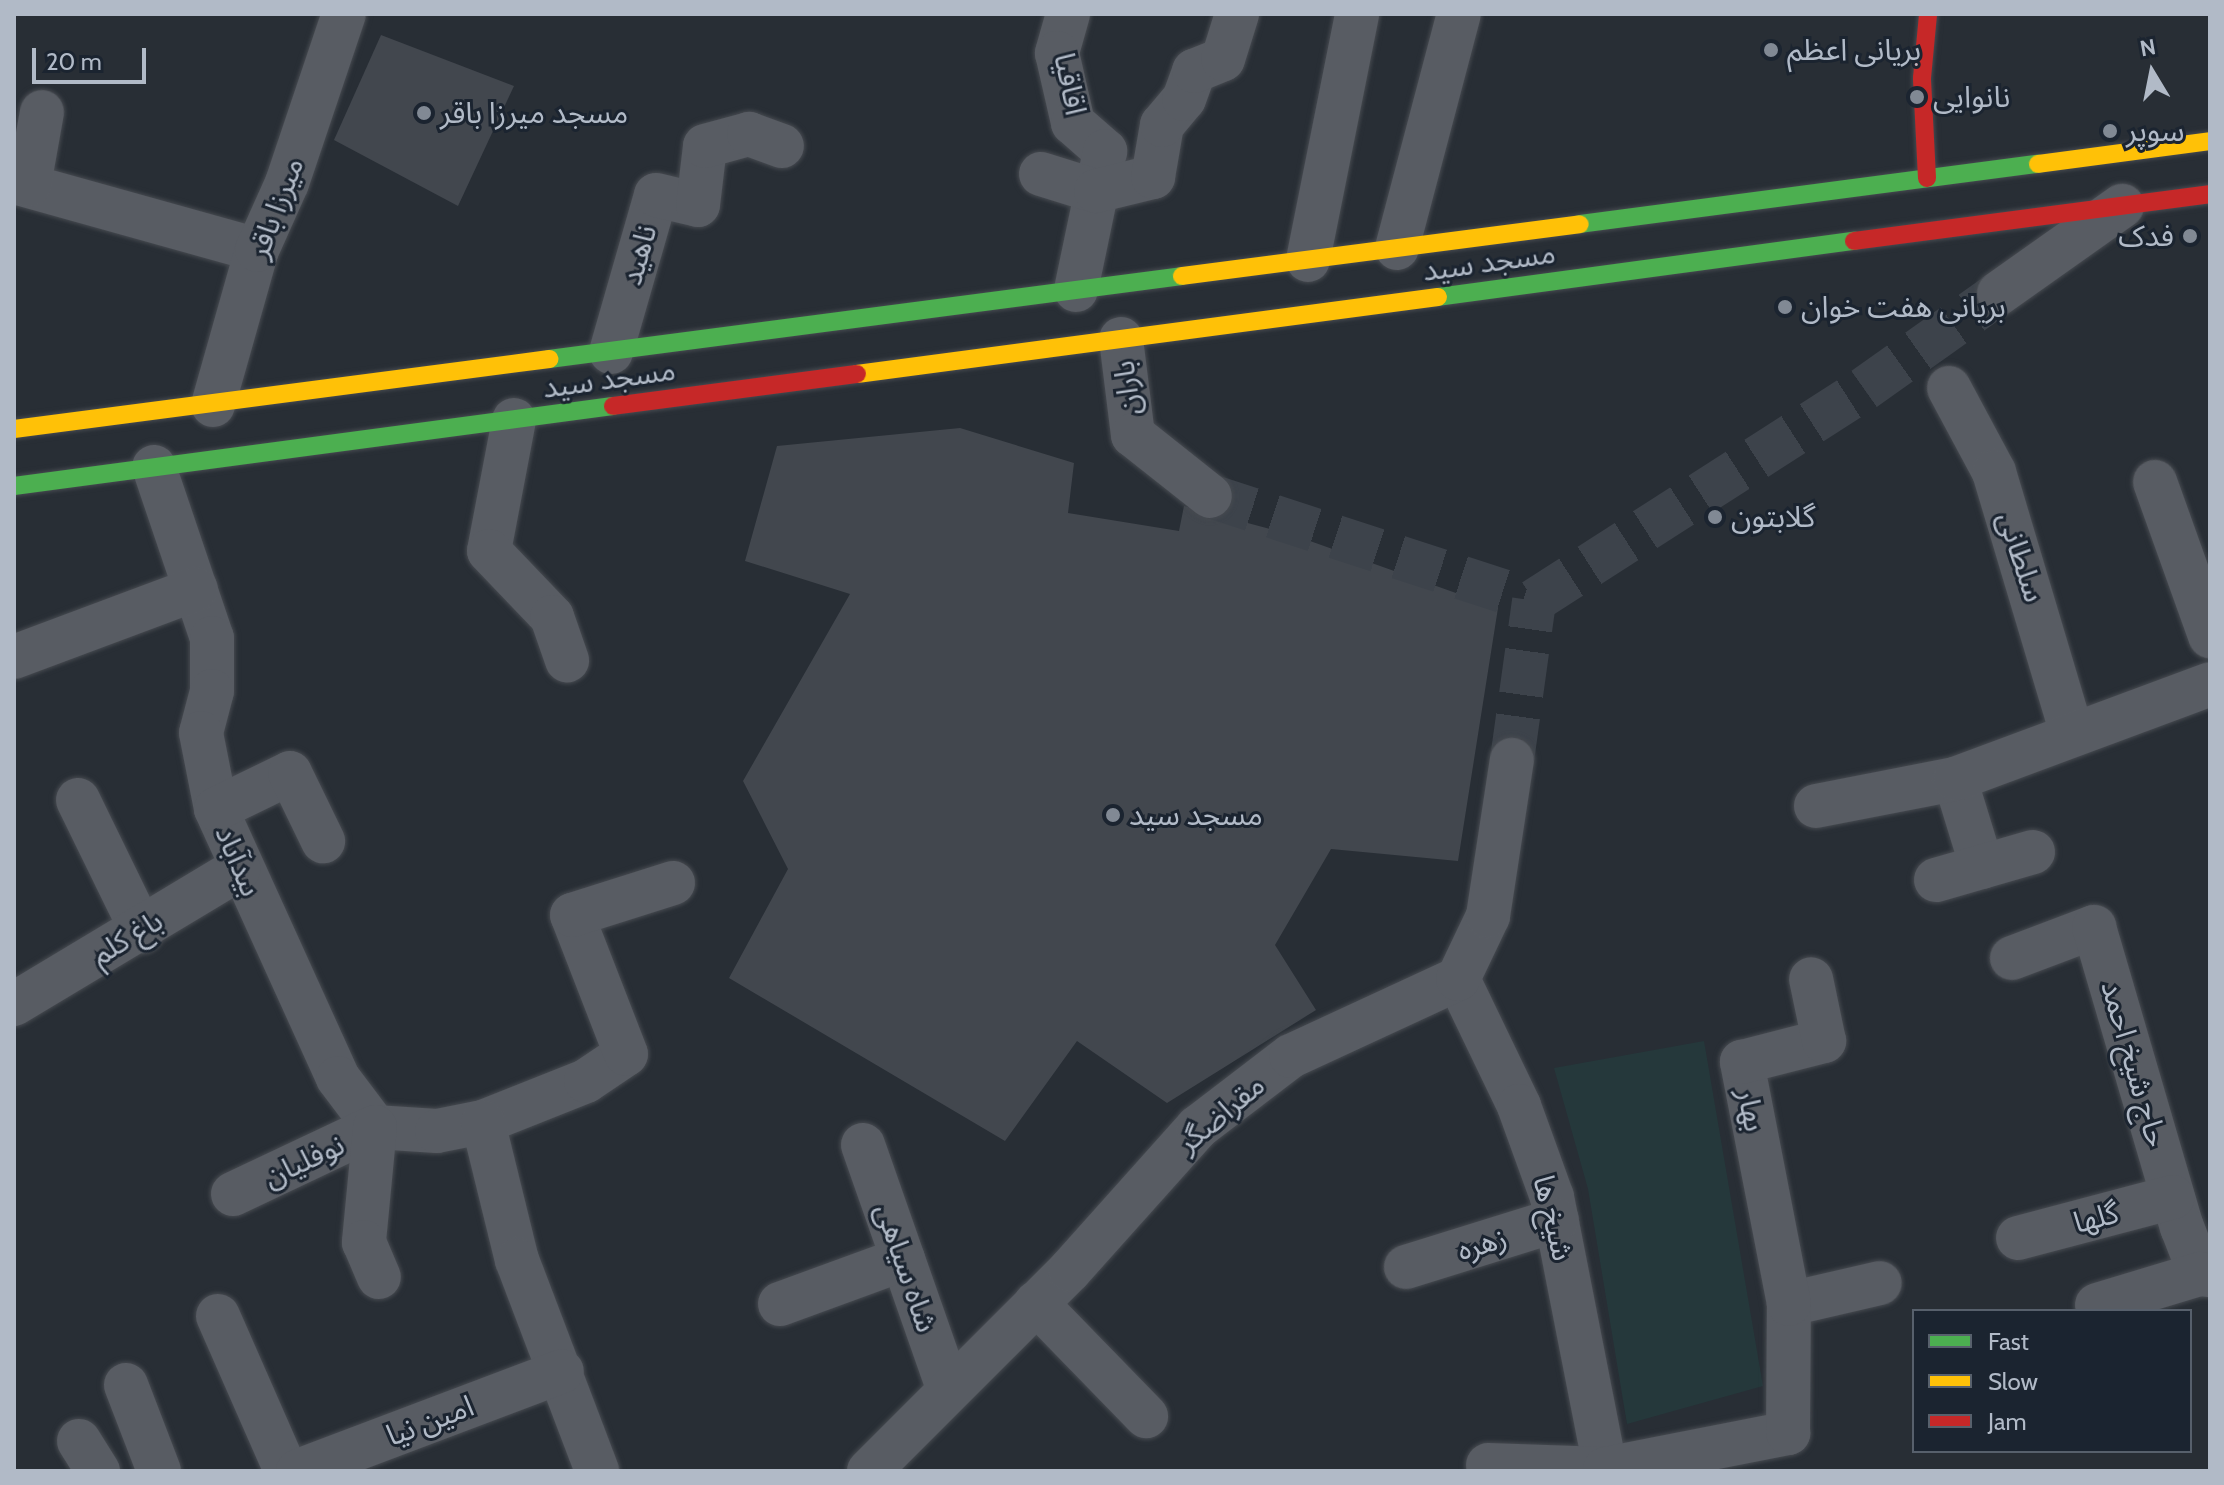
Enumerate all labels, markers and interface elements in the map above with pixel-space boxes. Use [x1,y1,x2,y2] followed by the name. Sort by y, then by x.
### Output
[36,32,150,82] scale bar
[1787,32,1921,68] place label: بریانی اعظم
[2112,32,2192,112] north arrow
[2138,33,2158,63] text: N
[1762,41,1780,59] marker: بریانی اعظم
[46,47,102,76] text: 20 m
[1046,50,1094,118] street label: اقاقیا
[1933,79,2010,115] place label: نانوایی
[1908,88,1926,106] marker: نانوایی
[440,95,628,131] place label: مسجد میرزا باقر
[415,104,433,122] marker: مسجد میرزا باقر
[2126,113,2185,149] place label: سوپر
[2101,122,2119,140] marker: سوپر
[240,153,312,263] street label: میرزا باقر
[2118,218,2174,254] place label: فدک
[613,221,665,289] street label: ناهید
[2181,227,2199,245] marker: فدک
[1420,235,1558,289] street label: مسجد سید
[1801,289,2006,325] place label: بریانی هفت خوان
[1776,298,1794,316] marker: بریانی هفت خوان
[540,352,678,406] street label: مسجد سید
[1106,359,1148,417] street label: باران
[1731,499,1815,535] place label: گلابتون
[1990,507,2052,607] street label: سلطانی
[1706,508,1724,526] marker: گلابتون
[1129,797,1263,833] place label: مسجد سید
[1104,806,1122,824] marker: مسجد سید
[207,820,269,902] street label: بیدآباد
[85,903,169,973] street label: باغ کلم
[2093,977,2175,1151] street label: حاج شیخ احمد
[1170,1067,1272,1161] street label: مقراضگر
[1729,1085,1773,1135] street label: بهار
[258,1127,350,1195] street label: نوفلیان
[1525,1171,1581,1265] street label: شیخ ها
[2069,1195,2123,1241] street label: گلها
[867,1199,945,1337] street label: شاه سیاهی
[1453,1219,1511,1269] street label: زهره
[1912,1309,2192,1453] legend
[1988,1327,2029,1356] text: Fast
[1988,1367,2038,1396] text: Slow
[381,1388,479,1454] street label: امین نیا
[1988,1407,2026,1436] text: Jam

